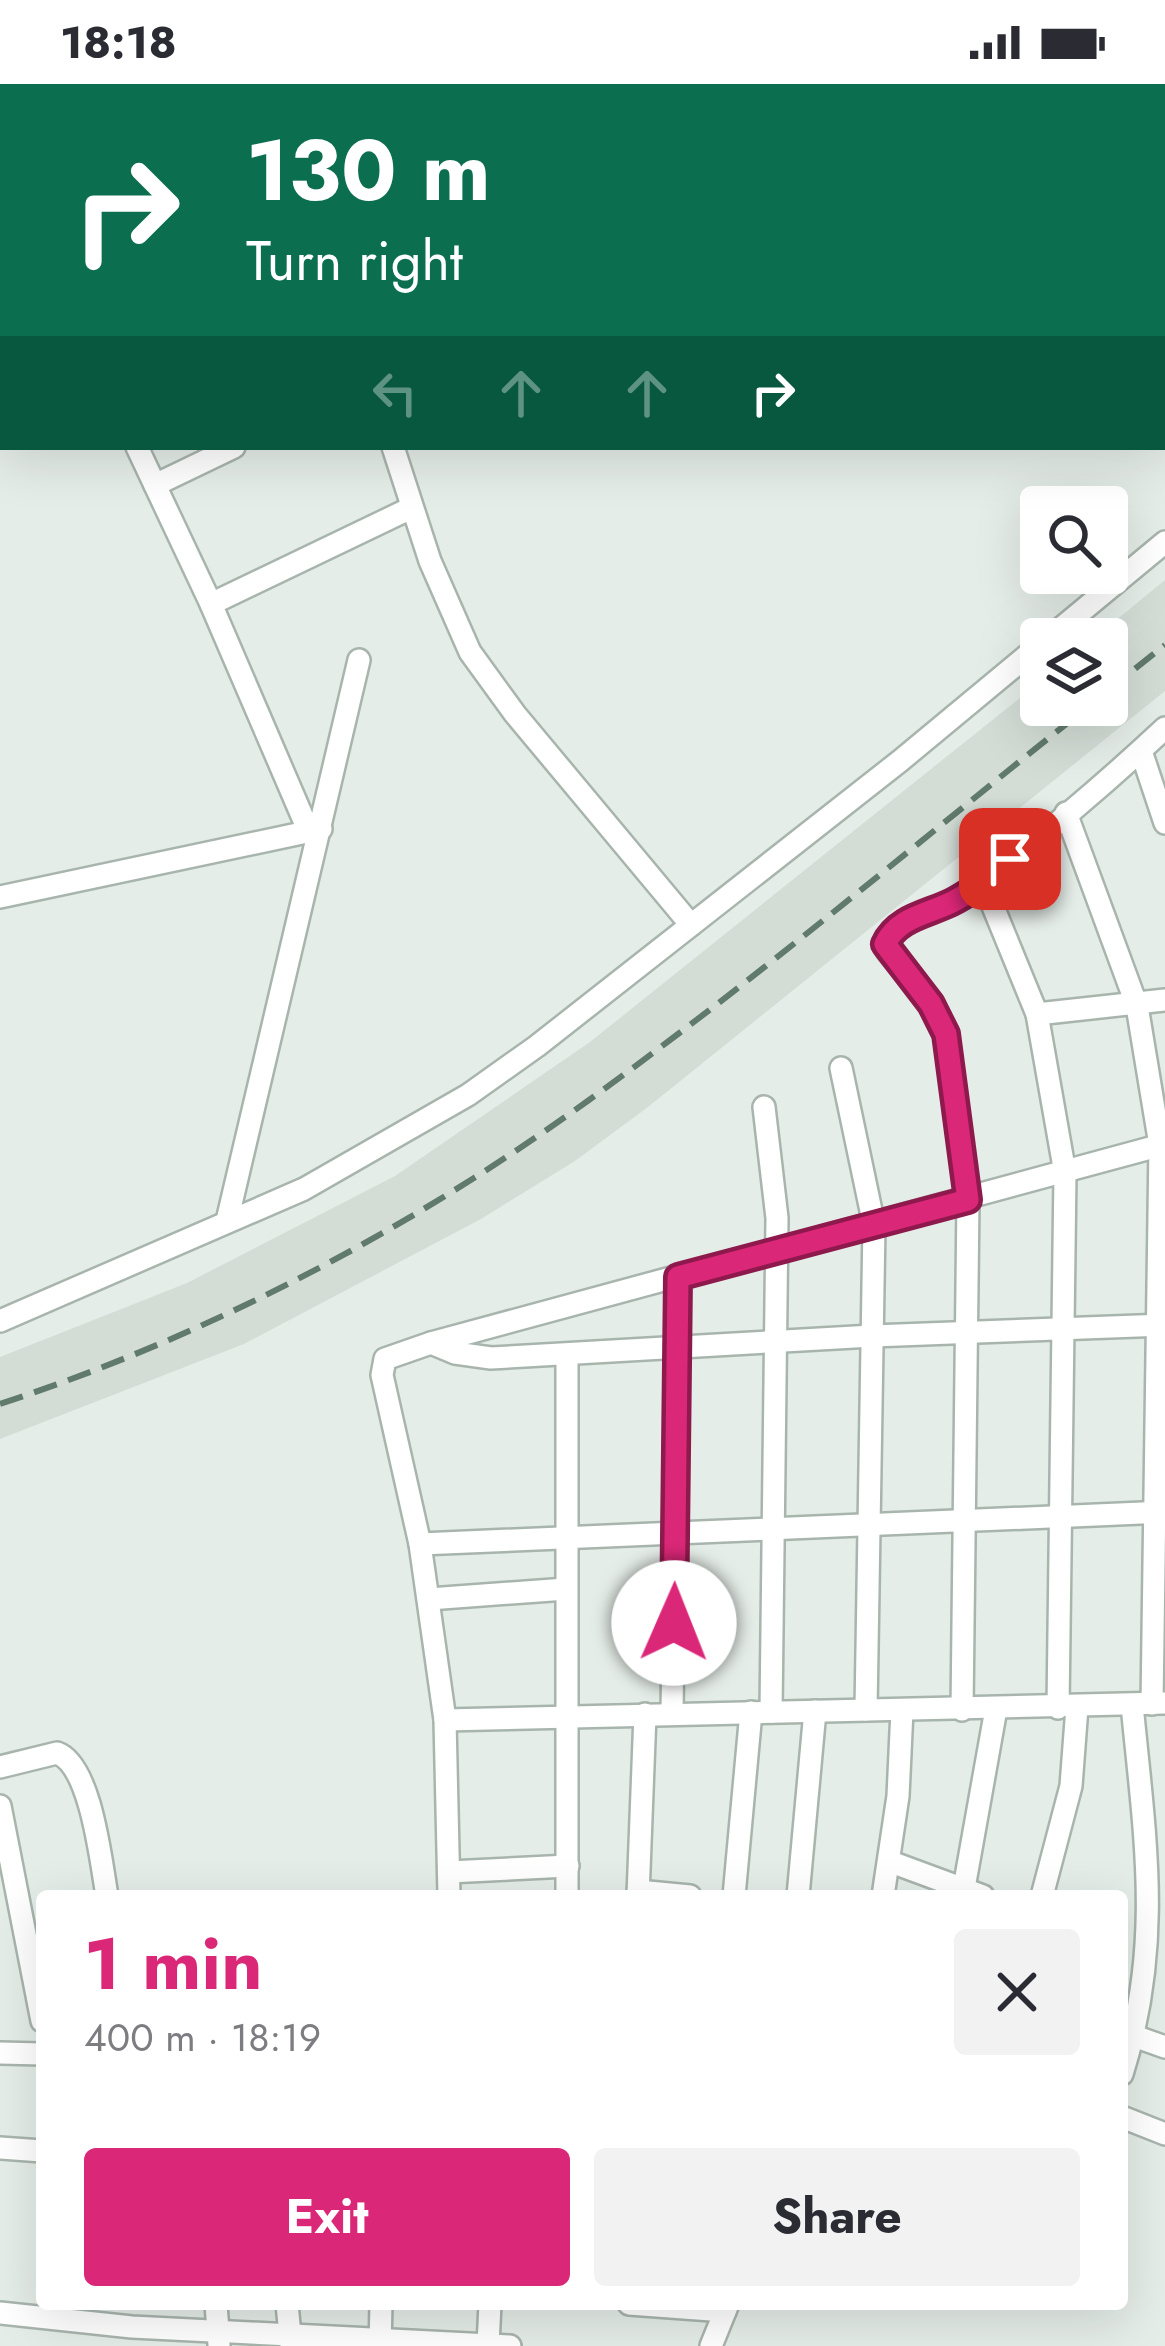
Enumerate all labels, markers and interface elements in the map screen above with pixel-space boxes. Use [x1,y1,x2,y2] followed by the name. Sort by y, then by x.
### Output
[60,10,177,75] text: 18:18
[246,110,491,232] text: 130 m
[48,132,204,288] icon: right
[246,222,463,300] text: Turn right
[362,360,428,426] icon: left
[488,360,554,426] icon: ahead
[614,360,680,426] icon: ahead
[740,360,806,426] icon: right
[1020,486,1128,726] map controls
[1020,486,1128,594] button: search
[1020,618,1128,726] button: layers
[959,808,1061,910] pin
[977,826,1043,892] icon: arrive
[611,1560,737,1686] position arrow
[84,1912,263,2016] text: 1 min
[954,1929,1080,2055] button: close
[84,2009,321,2066] text: 400 m · 18:19
[84,2148,570,2286] button: Exit
[594,2148,1080,2286] button: Share

